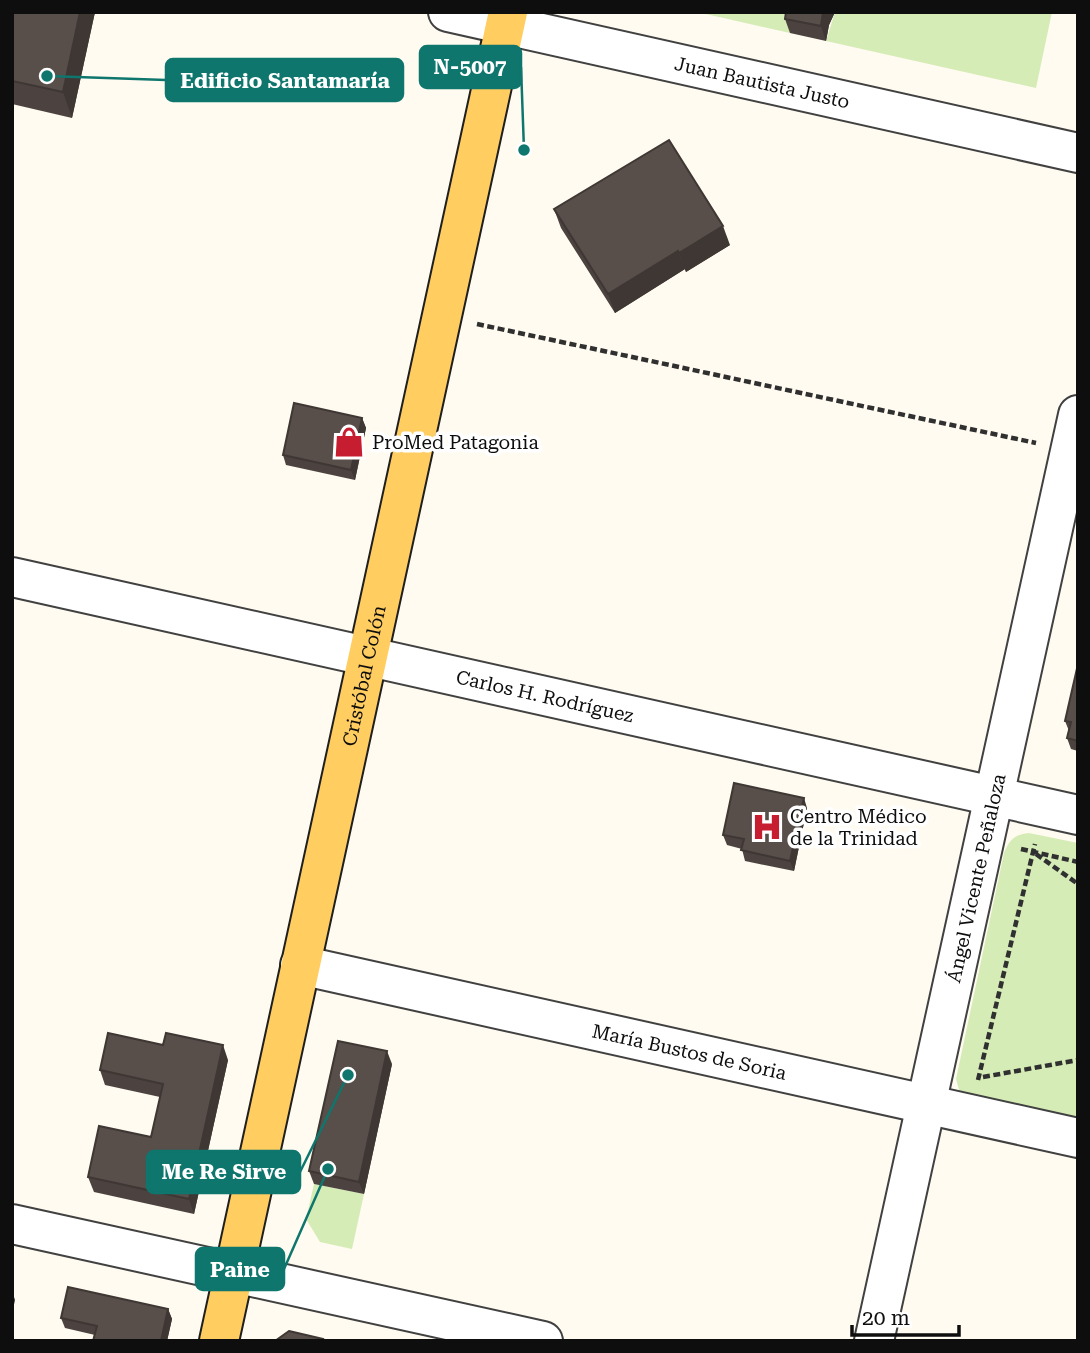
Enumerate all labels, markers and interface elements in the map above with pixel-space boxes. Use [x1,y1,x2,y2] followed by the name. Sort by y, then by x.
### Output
[420,46,521,88] callout: N-5007
[672,52,852,114] street label: Juan Bautista Justo
[434,55,507,79] text: N-5007
[166,59,403,101] callout: Edificio Santamaría
[180,69,390,93] text: Edificio Santamaría
[332,425,366,459] shop icon: ProMed Patagonia
[372,431,539,454] place label: ProMed Patagonia
[338,603,391,748] street label: Cristóbal Colón
[454,665,636,727] street label: Carlos H. Rodríguez
[942,771,1011,985] street label: Ángel Vicente Peñaloza
[790,805,927,850] place label: Centro Médico de la Trinidad
[750,810,784,844] hospital icon: Centro Médico de la Trinidad
[590,1019,789,1085] street label: María Bustos de Soria
[147,1151,300,1193] callout: Me Re Sirve
[162,1160,286,1184] text: Me Re Sirve
[196,1248,284,1290] callout: Paine
[210,1258,270,1282] text: Paine
[852,1294,959,1338] scale bar
[862,1306,910,1330] text: 20 m

